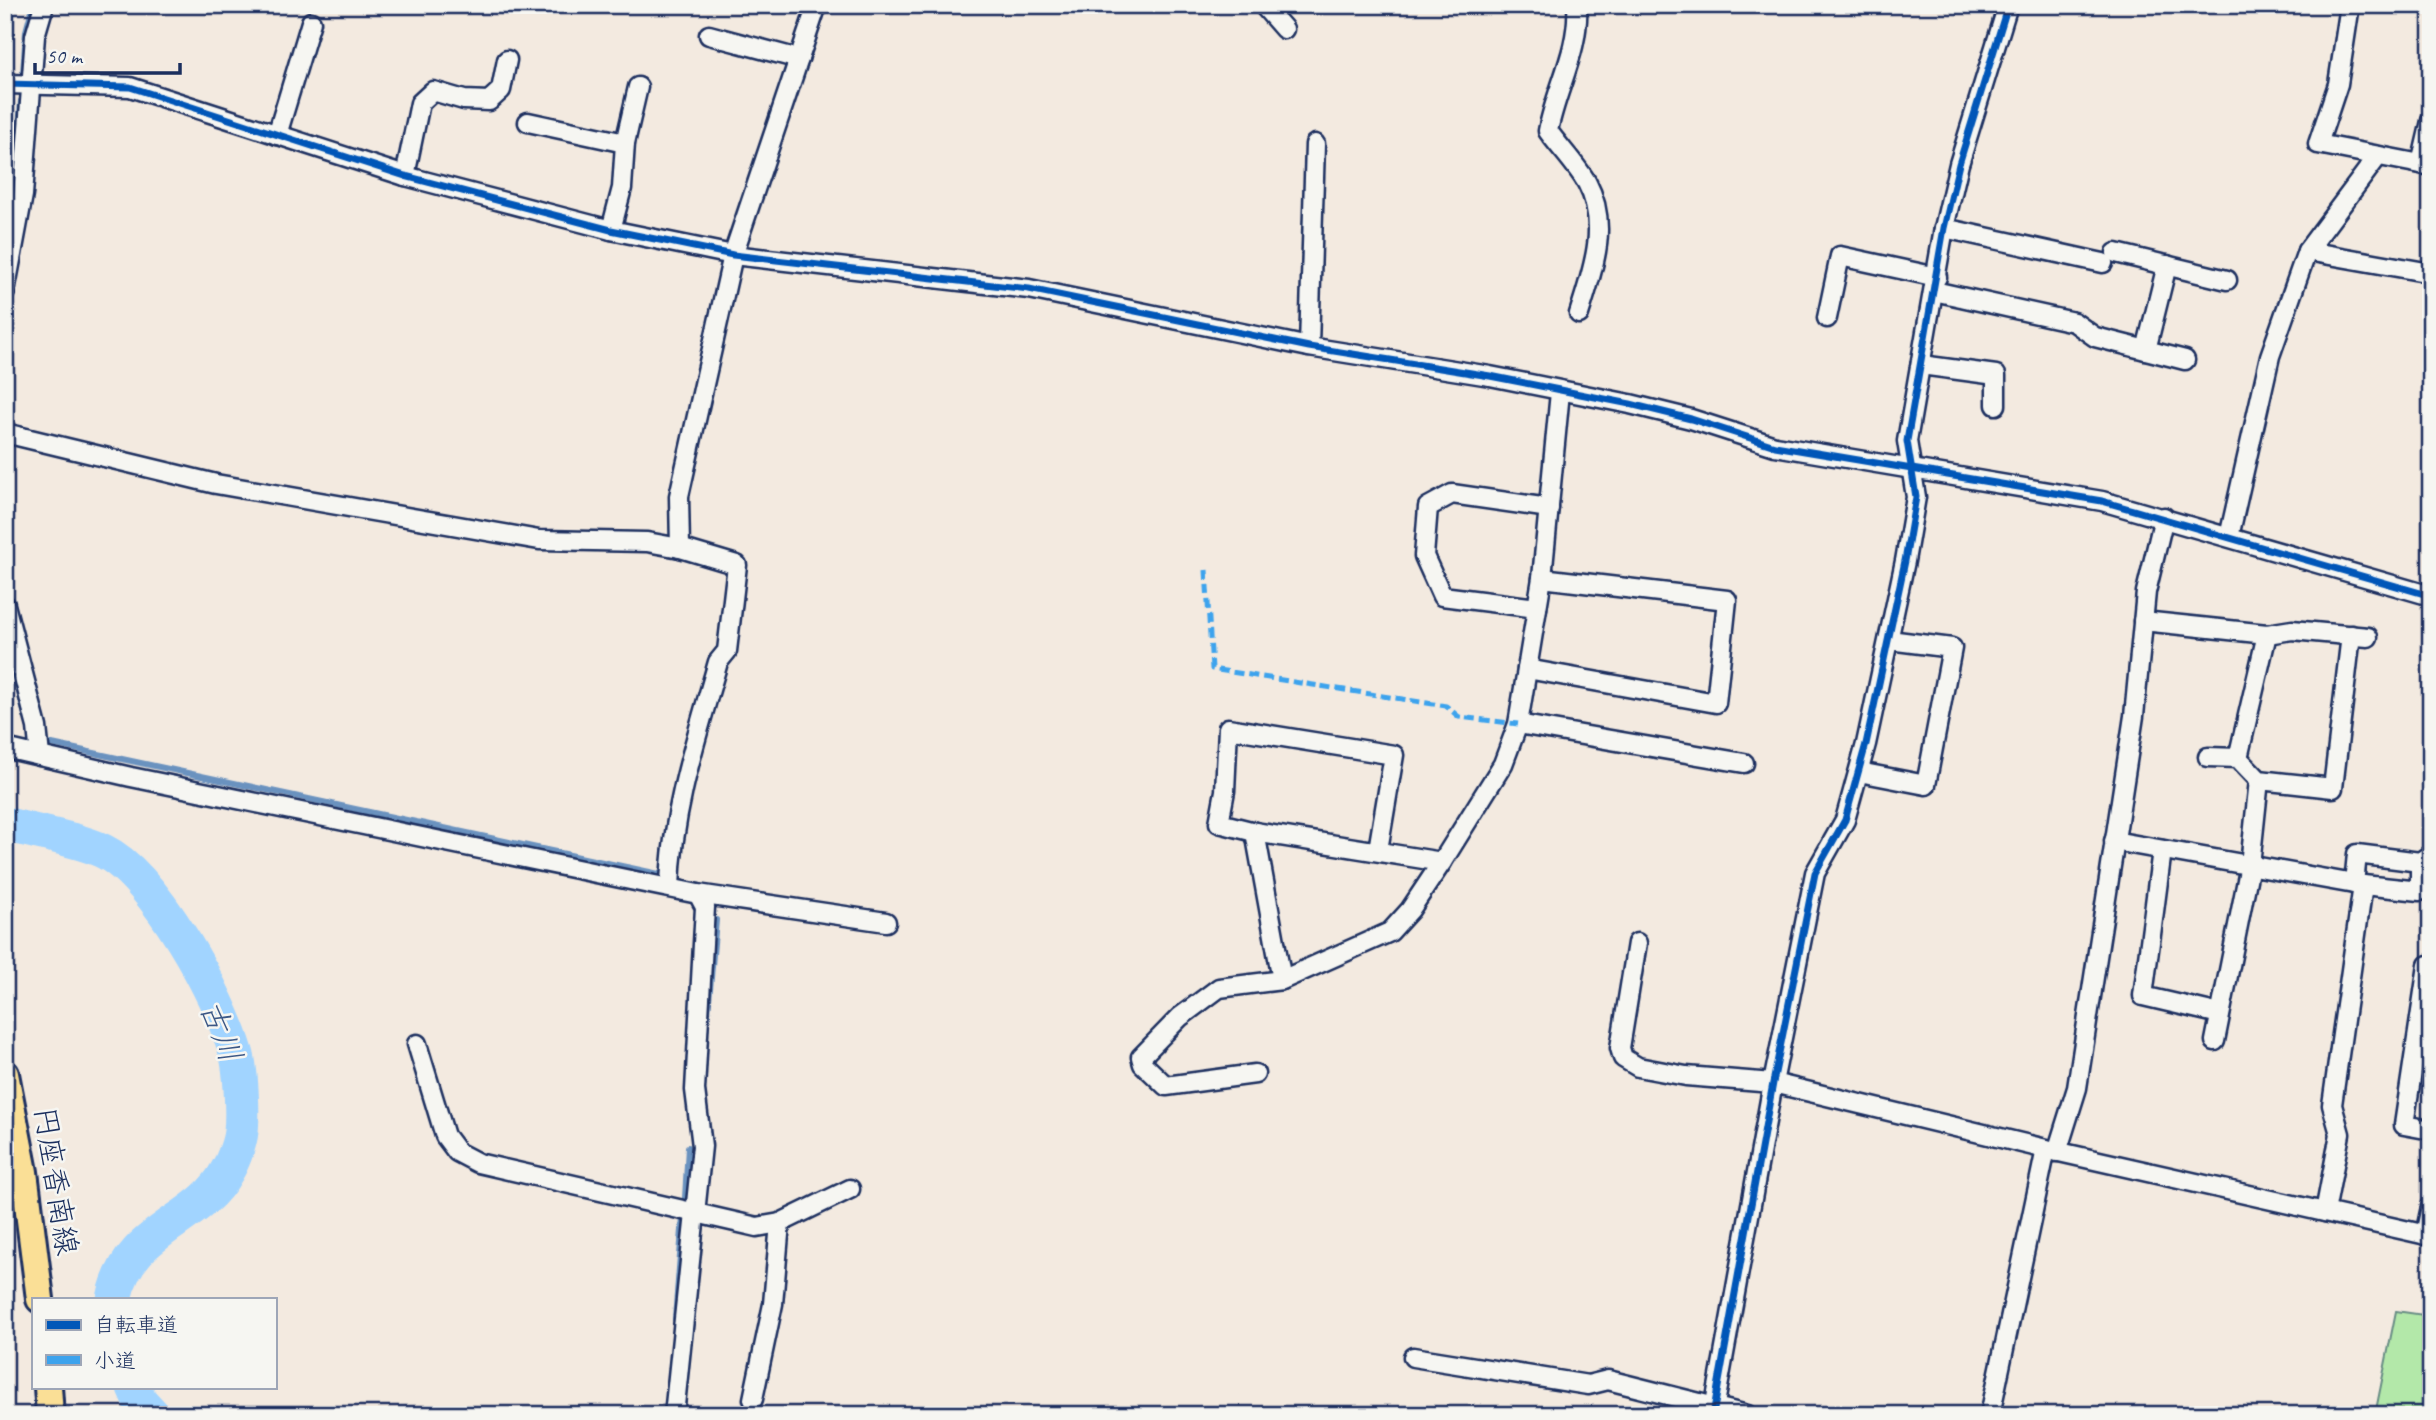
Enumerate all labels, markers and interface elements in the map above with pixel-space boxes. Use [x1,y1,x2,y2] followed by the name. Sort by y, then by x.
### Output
[35,32,180,76] scale bar
[46,43,84,69] text: 50 m
[190,994,252,1068] water label: 古川
[26,1104,86,1258] street label: 円座香南線
[32,1298,276,1388] legend
[94,1312,178,1338] text: 自転車道
[94,1348,136,1374] text: 小道

